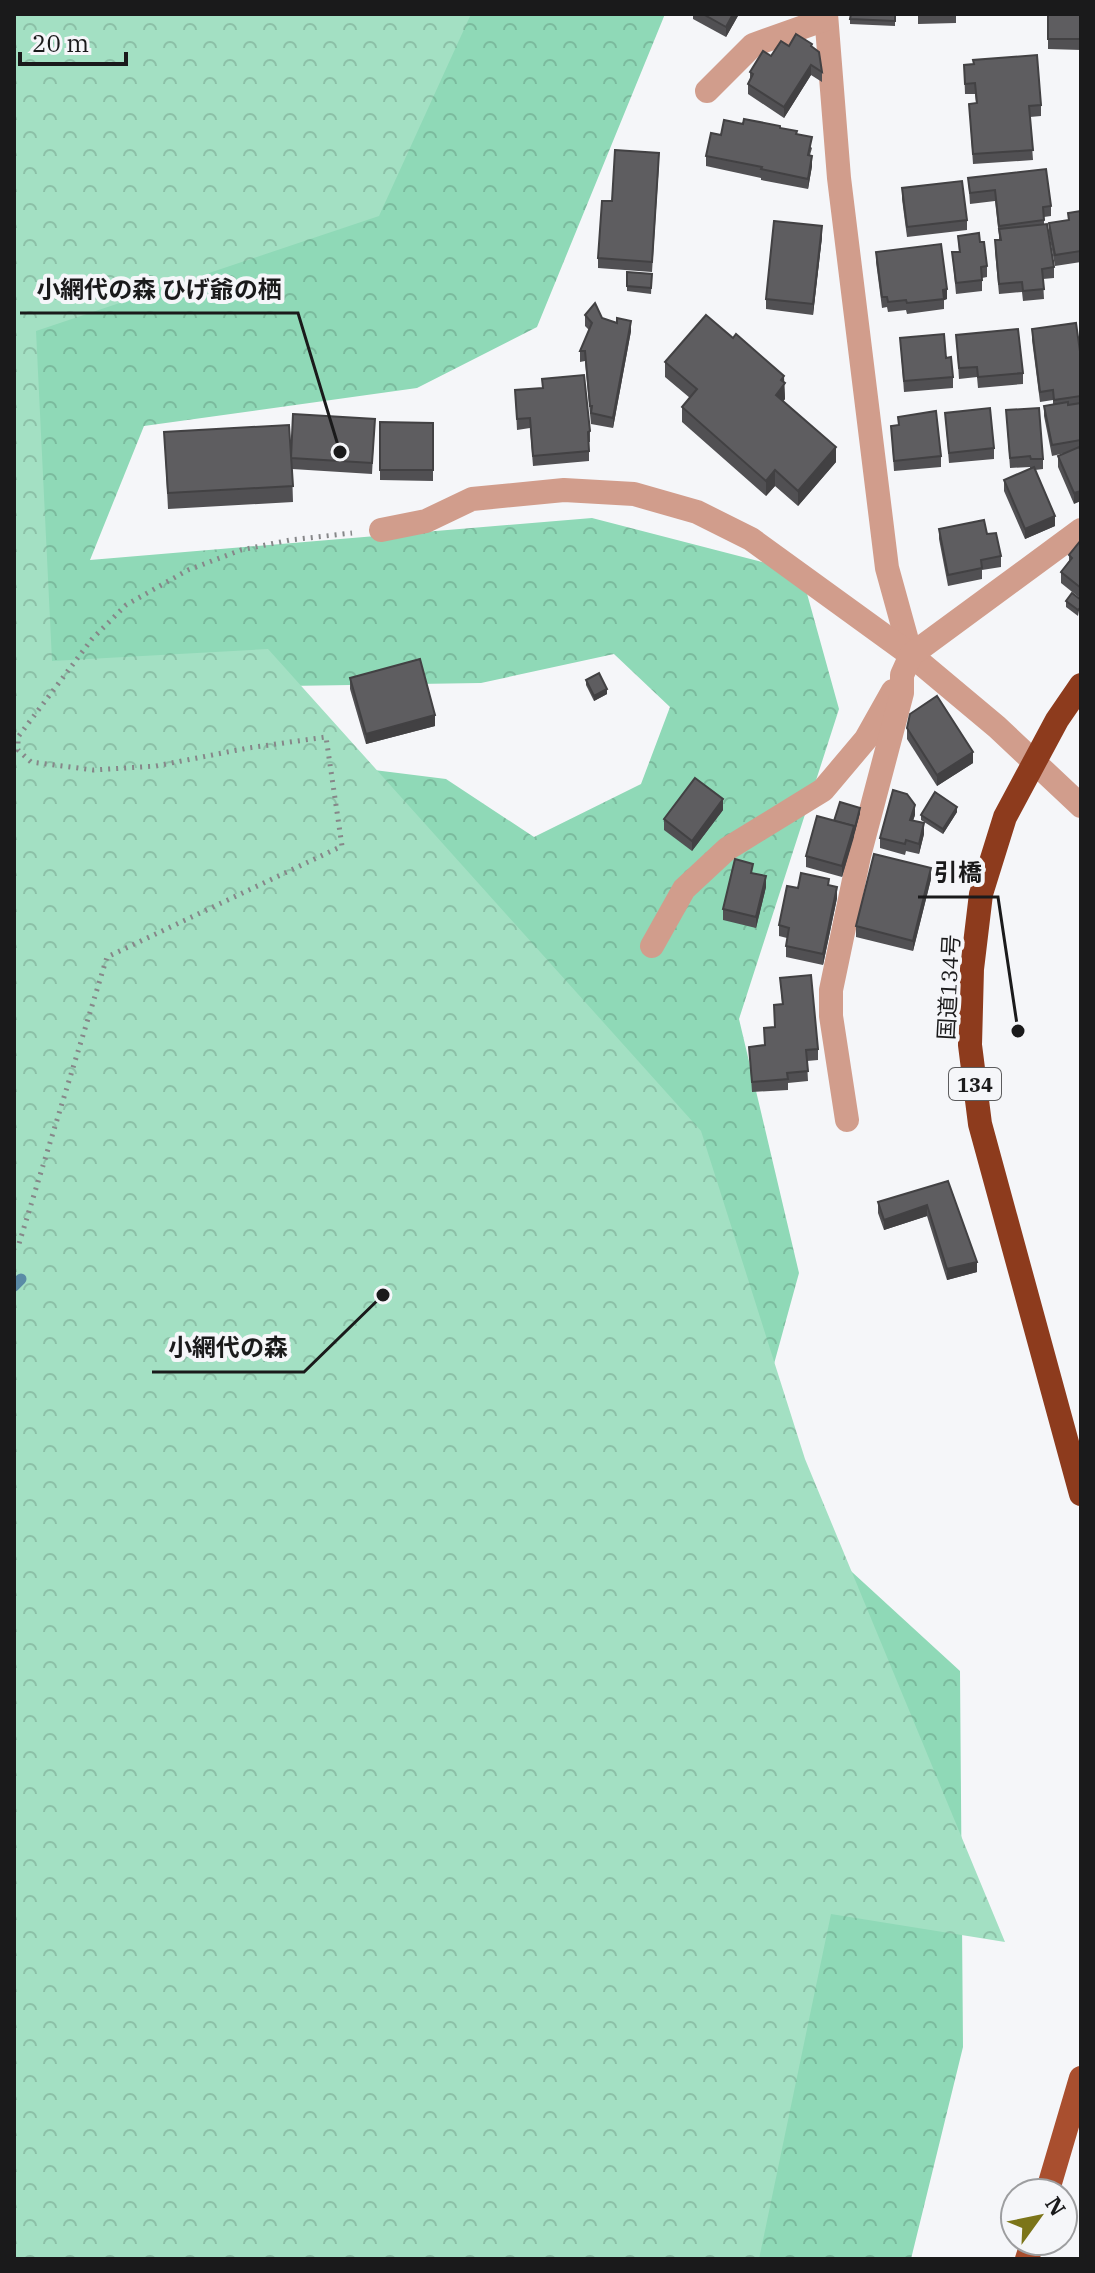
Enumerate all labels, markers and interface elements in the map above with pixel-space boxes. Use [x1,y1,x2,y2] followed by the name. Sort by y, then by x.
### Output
[20,16,126,66] scale bar
[32,27,89,59] text: 20 m
[20,265,298,313] callout: 小網代の森 ひげ爺の栖
[36,273,282,305] text: 小網代の森 ひげ爺の栖
[918,849,998,897] callout: 引橋
[934,856,982,888] text: 引橋
[931,934,965,1040] street label: 国道134号
[949,1068,1001,1100] road number: 134
[152,1324,304,1372] callout: 小網代の森
[168,1331,288,1363] text: 小網代の森
[999,2177,1079,2257] north arrow
[1039,2191,1073,2221] text: N

